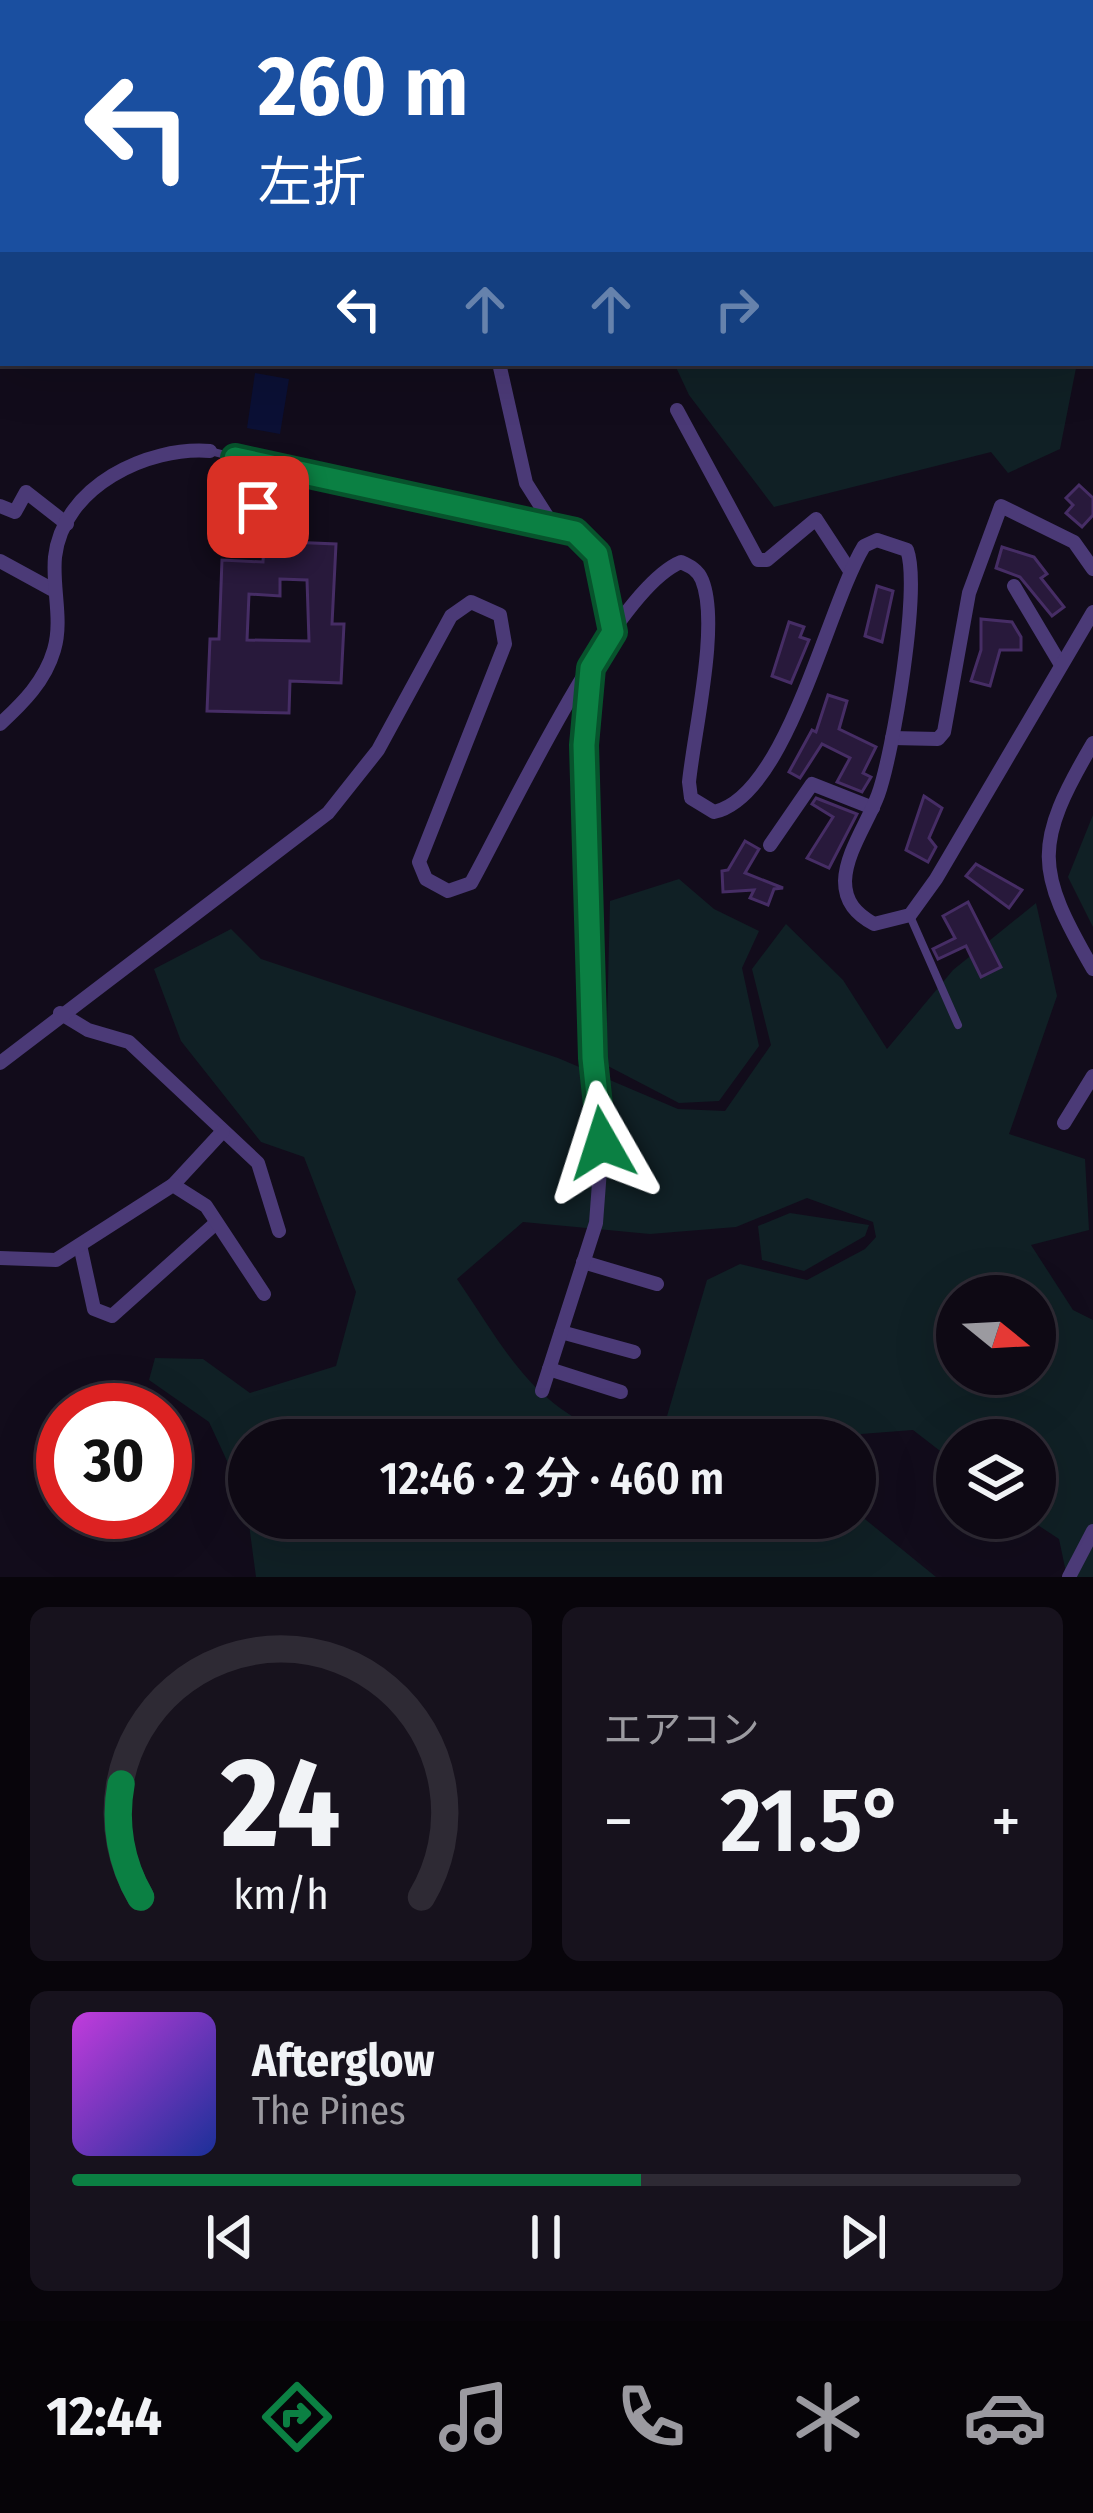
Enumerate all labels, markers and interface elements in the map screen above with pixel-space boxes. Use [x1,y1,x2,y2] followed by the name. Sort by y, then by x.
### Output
[258,36,468,137] text: 260 m
[60,48,216,204] icon: left
[258,151,366,215] text: 左折
[326,276,392,342] icon: left
[452,276,518,342] icon: ahead
[578,276,644,342] icon: ahead
[704,276,770,342] icon: right
[207,456,309,558] pin
[225,474,291,540] icon: arrive
[539,1080,665,1206] position arrow
[936,1275,1056,1395] north arrow
[936,1275,1056,1539] map controls
[36,1383,192,1539] speed limit sign: 30
[936,1419,1056,1539] button: layers
[380,1452,724,1506] text: 12:46 · 2 分 · 460 m
[604,1707,760,1753] text: エアコン
[220,1729,340,1879] text: 24
[721,1767,904,1875] text: 21.5°
[604,1782,633,1861] text: −
[991,1782,1021,1861] text: +
[233,1869,329,1920] text: km/h
[252,2034,434,2088] text: Afterglow
[252,2088,406,2134] text: The Pines
[197,2204,263,2270] icon: previous
[513,2204,579,2270] icon: pause
[830,2204,896,2270] icon: next
[255,2375,339,2459] icon: directions
[432,2375,516,2459] icon: music
[609,2375,693,2459] icon: phone
[786,2375,870,2459] icon: climate
[963,2375,1047,2459] icon: car
[46,2385,162,2449] text: 12:44

